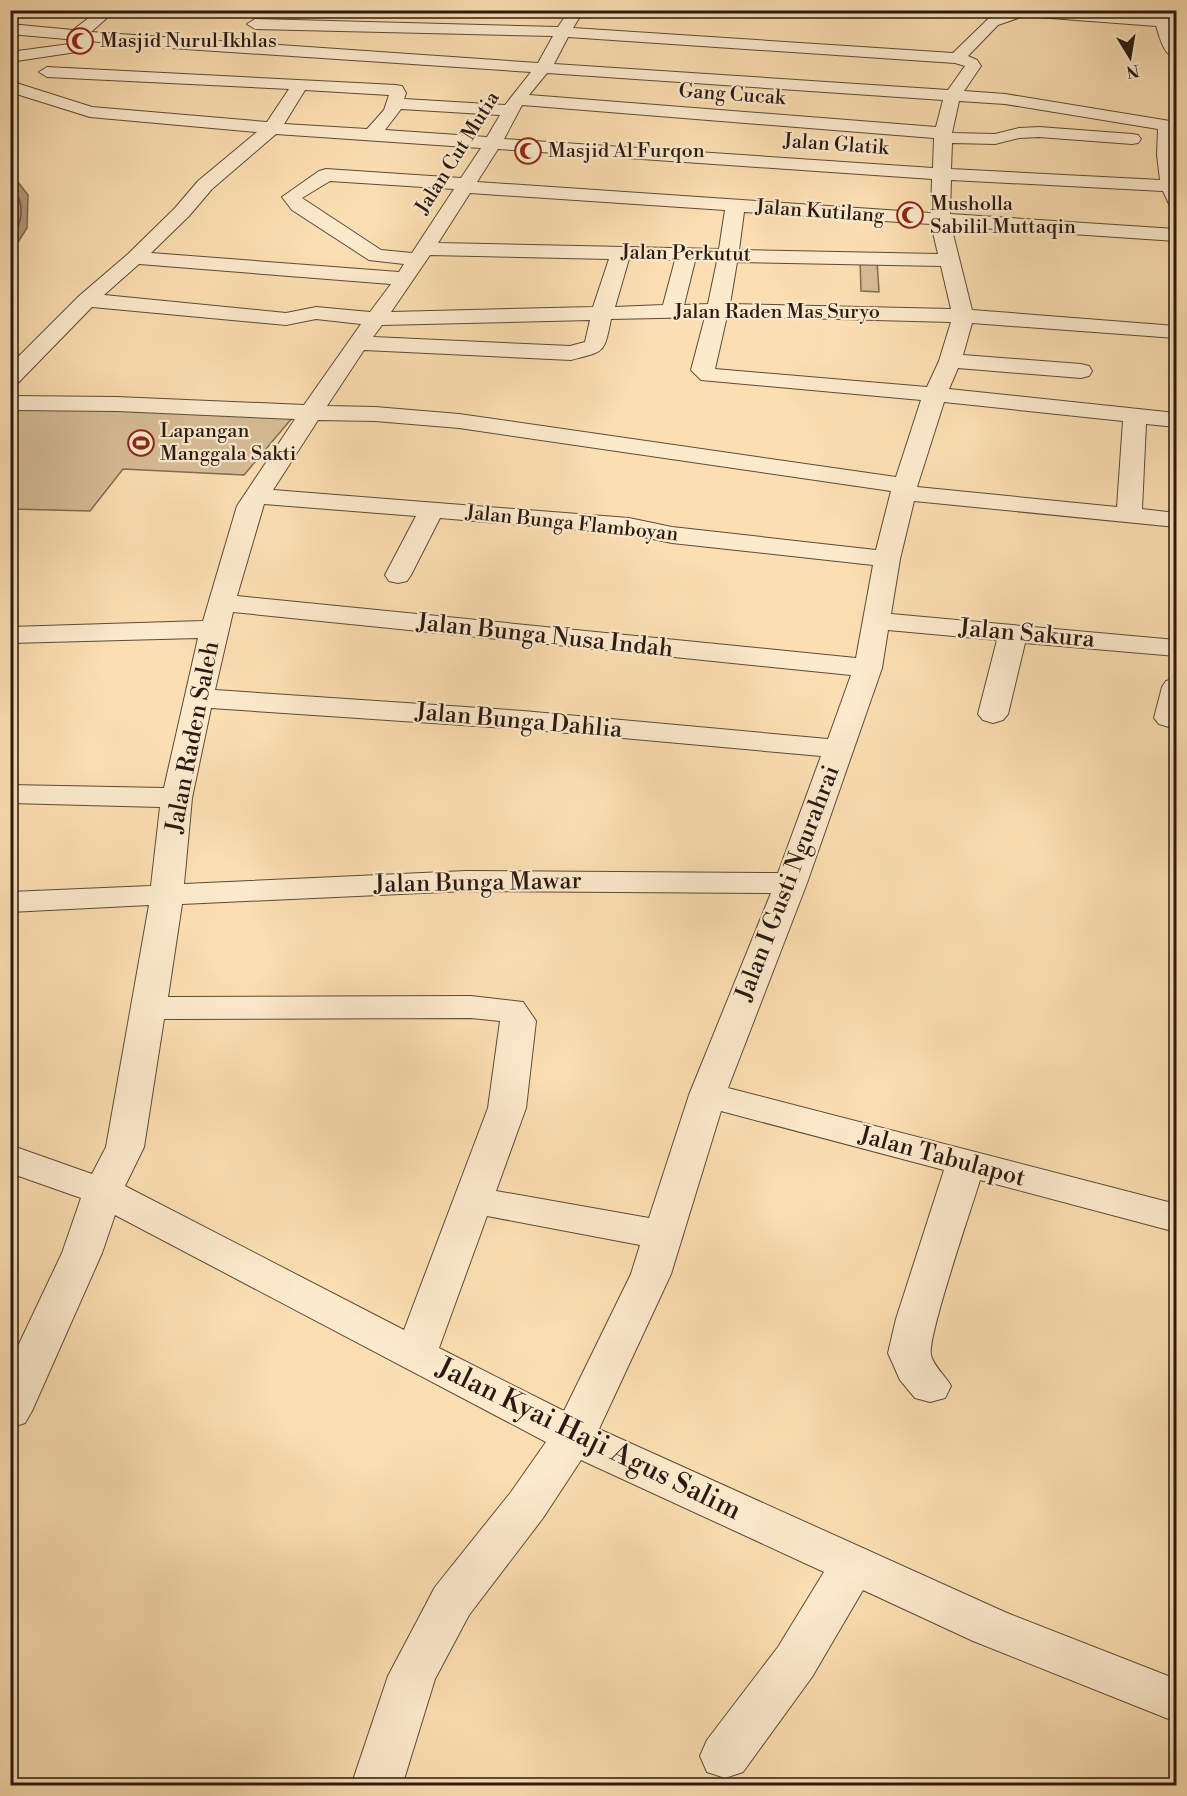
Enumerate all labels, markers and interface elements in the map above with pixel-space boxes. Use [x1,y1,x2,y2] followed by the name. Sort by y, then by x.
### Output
[65,26,95,56] mosque icon: Masjid Nurul Ikhlas
[1100,27,1160,87] north arrow
[100,29,277,54] place label: Masjid Nurul Ikhlas
[1124,60,1141,82] text: N
[678,79,788,111] street label: Gang Cucak
[410,86,506,220] street label: Jalan Cut Mutia
[781,129,891,161] street label: Jalan Glatik
[513,136,543,166] mosque icon: Masjid Al Furqon
[548,139,705,164] place label: Masjid Al Furqon
[930,192,1076,240] place label: Musholla Sabilil Muttaqin
[754,195,886,229] street label: Jalan Kutilang
[895,200,925,230] mosque icon: Musholla Sabilil Muttaqin
[620,240,751,268] street label: Jalan Perkutut
[673,300,880,325] street label: Jalan Raden Mas Suryo
[160,419,297,467] place label: Lapangan Manggala Sakti
[126,428,156,458] sports icon: Lapangan Manggala Sakti
[464,500,679,548] street label: Jalan Bunga Flamboyan
[414,608,675,664] street label: Jalan Bunga Nusa Indah
[957,613,1097,655] street label: Jalan Sakura
[160,639,226,836] street label: Jalan Raden Saleh
[413,697,624,745] street label: Jalan Bunga Dahlia
[729,761,847,1006] street label: Jalan I Gusti Ngurahrai
[373,866,582,900] street label: Jalan Bunga Mawar
[855,1120,1029,1194] street label: Jalan Tabulapot
[430,1350,747,1528] street label: Jalan Kyai Haji Agus Salim

